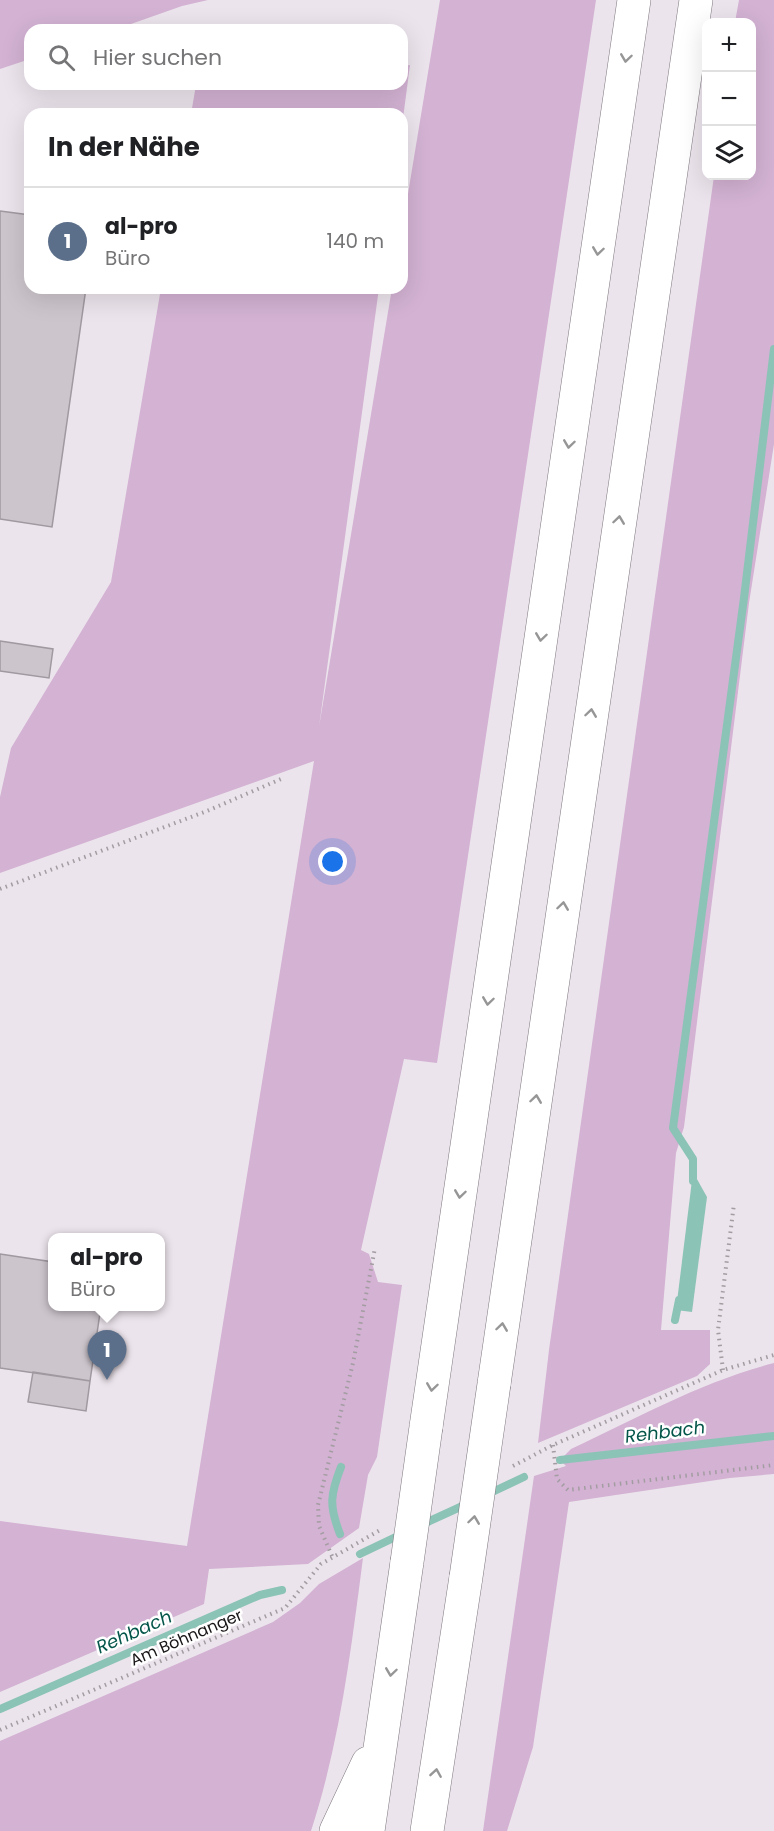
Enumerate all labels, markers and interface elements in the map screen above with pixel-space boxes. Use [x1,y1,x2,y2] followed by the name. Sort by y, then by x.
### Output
[702,18,756,180] map controls
[702,18,756,72] button: +
[24,24,408,90] search box
[45,41,78,74] icon: search
[93,42,222,73] text: Hier suchen
[620,53,632,62] one-way arrow
[702,72,756,126] button: −
[702,126,756,180] button: layers
[48,129,200,165] text: In der Nähe
[105,211,178,242] text: al-pro
[64,227,71,255] text: 1
[327,227,384,255] text: 140 m
[105,244,150,272] text: Büro
[592,246,604,255] one-way arrow
[564,439,576,448] one-way arrow
[613,515,625,524] one-way arrow
[536,632,548,641] one-way arrow
[585,708,597,717] one-way arrow
[318,847,347,876] your location
[557,901,569,910] one-way arrow
[482,997,494,1006] one-way arrow
[529,1094,541,1103] one-way arrow
[454,1190,466,1199] one-way arrow
[48,1233,165,1311] popup
[70,1242,143,1273] text: al-pro
[70,1275,116,1303] text: Büro
[496,1322,508,1331] one-way arrow
[88,1330,126,1380] pin: 1
[426,1383,438,1392] one-way arrow
[624,1414,706,1449] water label: Rehbach
[468,1515,480,1524] one-way arrow
[127,1603,246,1671] street label: Am Böhnanger
[92,1604,176,1659] water label: Rehbach
[386,1667,398,1676] one-way arrow
[429,1769,442,1779] one-way arrow

